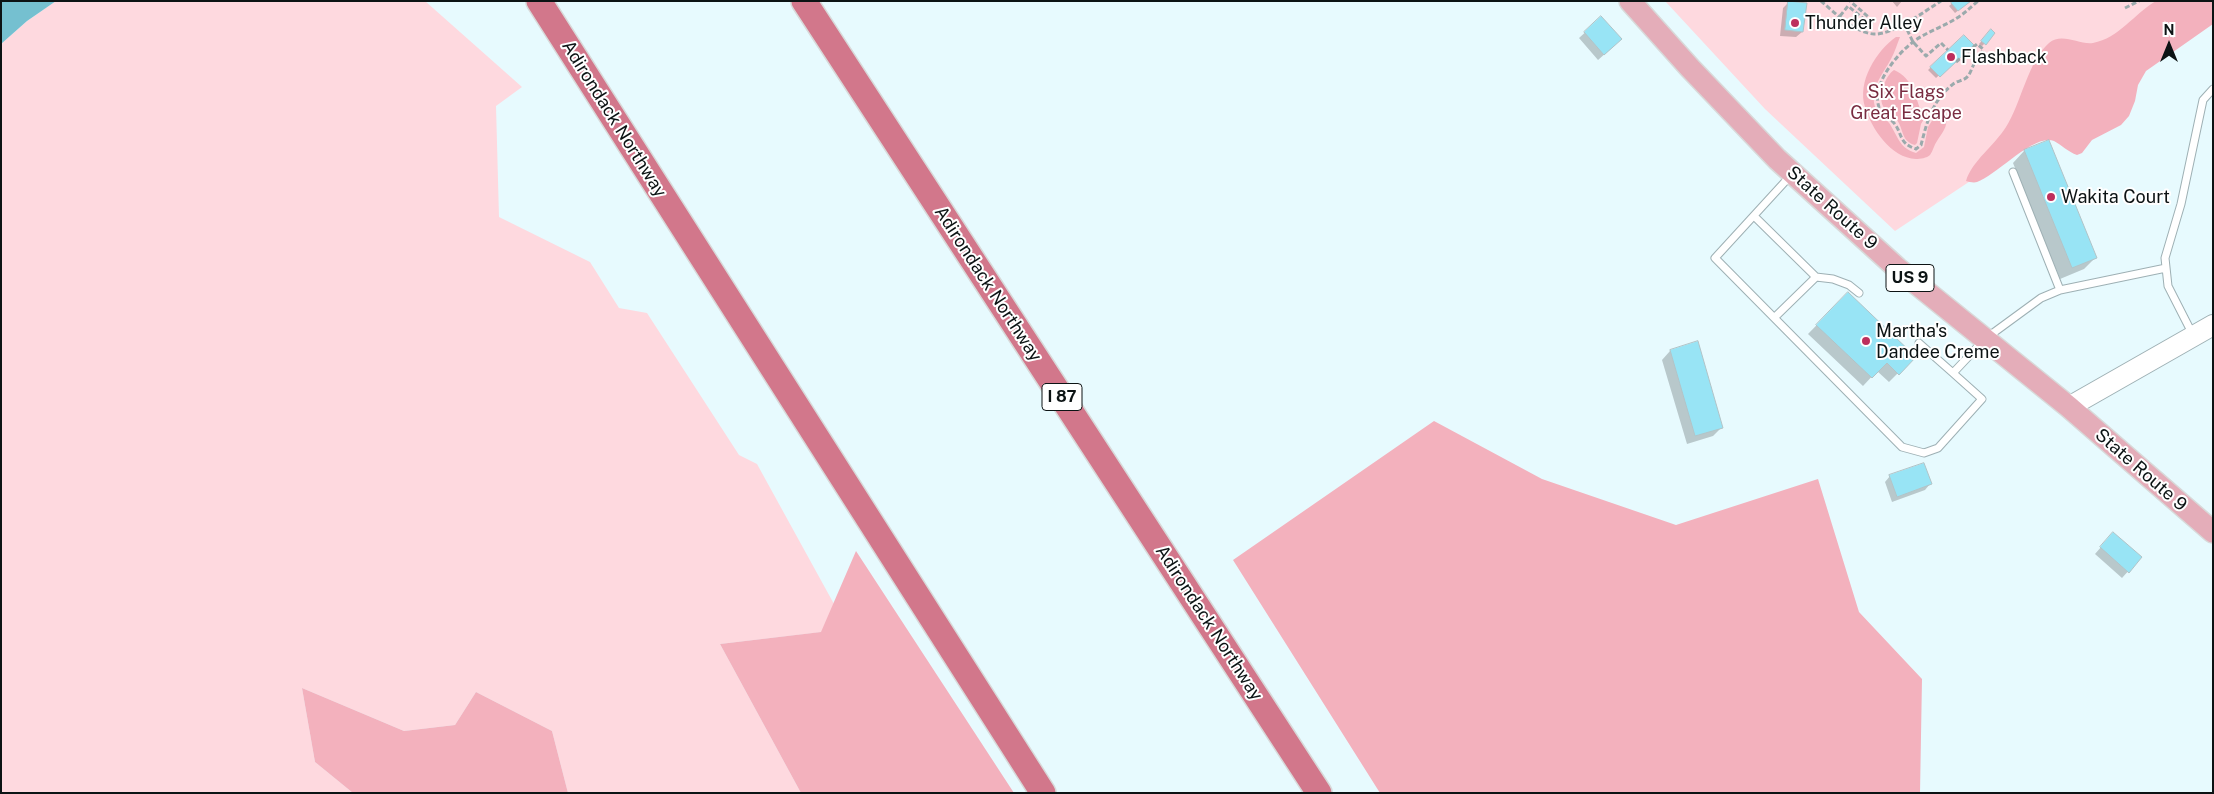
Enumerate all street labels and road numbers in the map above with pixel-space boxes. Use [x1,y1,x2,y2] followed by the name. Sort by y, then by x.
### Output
[557,37,671,201] street label: Adirondack Northway
[1782,162,1882,254] street label: State Route 9
[930,202,1046,366] street label: Adirondack Northway
[1886,264,1934,292] road number: US 9
[1042,384,1082,411] road number: I 87
[2091,424,2191,516] street label: State Route 9
[1151,541,1267,705] street label: Adirondack Northway

